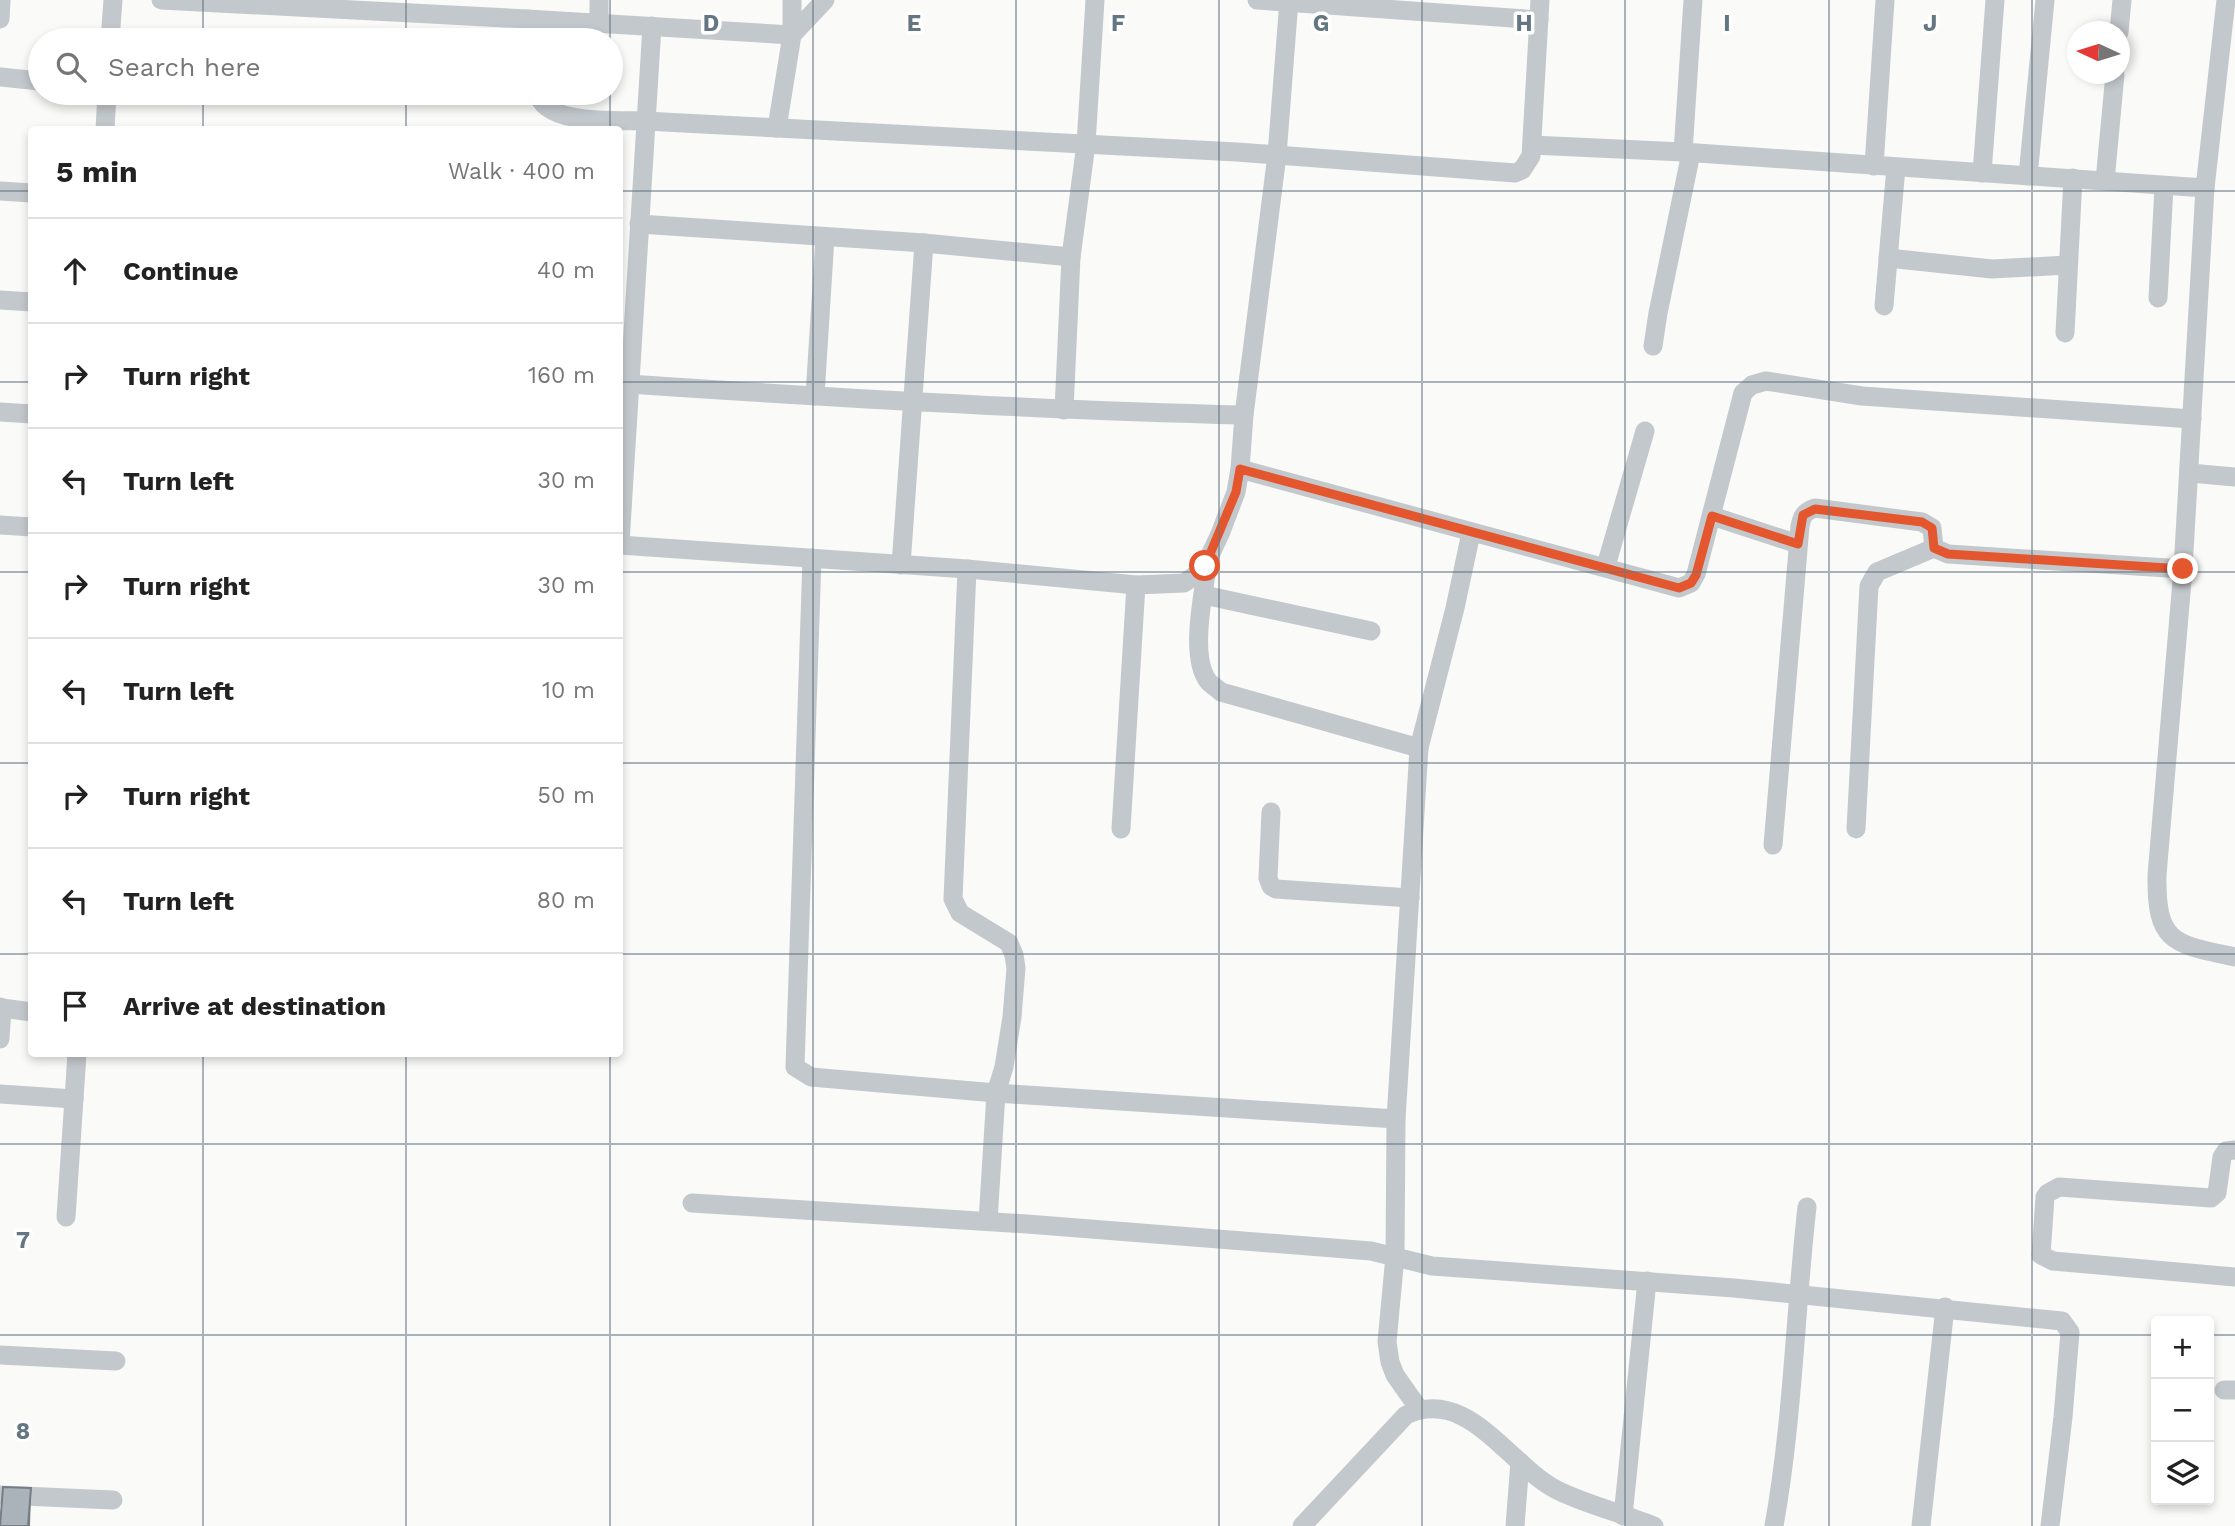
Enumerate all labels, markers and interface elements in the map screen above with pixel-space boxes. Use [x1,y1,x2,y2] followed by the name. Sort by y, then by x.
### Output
[703,10,719,37] text: D
[907,10,921,37] text: E
[1111,10,1125,37] text: F
[1313,10,1329,37] text: G
[1515,10,1533,37] text: H
[1723,10,1731,37] text: I
[1923,10,1937,37] text: J
[2067,21,2130,84] north arrow
[28,28,623,105] search box
[52,48,90,86] icon: search
[108,52,260,82] text: Search here
[56,154,138,189] text: 5 min
[448,158,595,185] text: Walk · 400 m
[56,252,94,290] icon: ahead
[123,256,239,286] text: Continue
[537,257,595,284] text: 40 m
[56,357,94,395] icon: right
[123,361,250,391] text: Turn right
[528,362,595,389] text: 160 m
[56,462,94,500] icon: left
[123,466,234,496] text: Turn left
[538,467,595,494] text: 30 m
[1189,550,1220,581] route start
[2167,553,2198,584] route end
[56,567,94,605] icon: right
[123,571,250,601] text: Turn right
[538,572,595,599] text: 30 m
[56,672,94,710] icon: left
[123,676,234,706] text: Turn left
[542,677,595,704] text: 10 m
[56,777,94,815] icon: right
[123,781,250,811] text: Turn right
[538,782,595,809] text: 50 m
[56,882,94,920] icon: left
[123,886,234,916] text: Turn left
[537,887,595,914] text: 80 m
[56,987,94,1025] icon: arrive
[123,991,386,1021] text: Arrive at destination
[16,1227,30,1254] text: 7
[2151,1316,2214,1505] map controls
[2151,1316,2214,1379] button: +
[2151,1379,2214,1442] button: −
[16,1418,30,1445] text: 8
[2151,1442,2214,1505] button: layers

